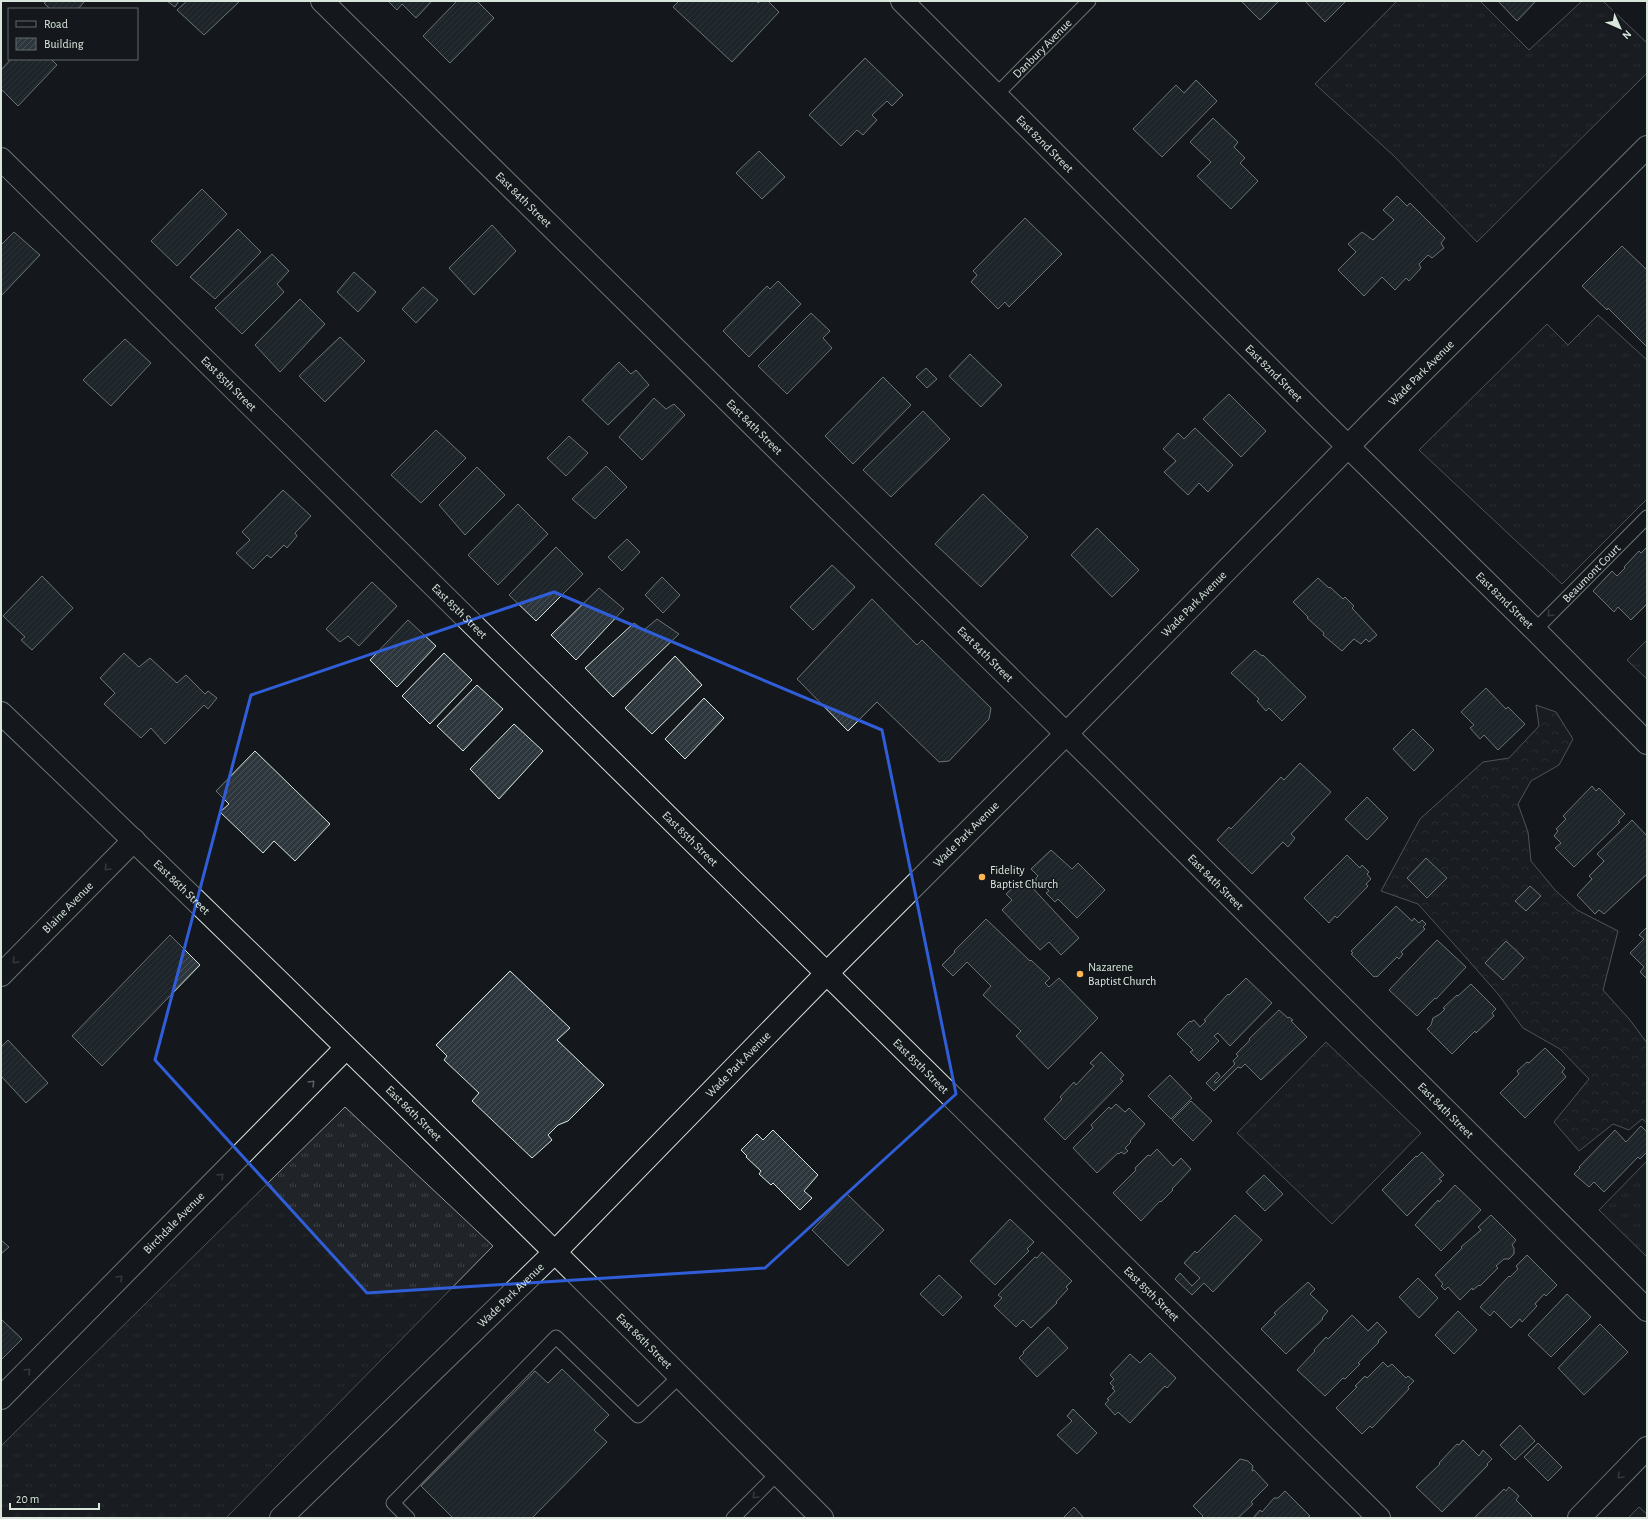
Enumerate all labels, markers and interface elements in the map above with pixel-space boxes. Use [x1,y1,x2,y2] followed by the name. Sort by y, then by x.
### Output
[8,8,138,60] legend
[1600,8,1640,48] north arrow
[1011,17,1074,80] street label: Danbury Avenue
[44,18,68,30] text: Road
[1620,28,1633,41] text: N
[44,38,84,50] text: Building
[1014,113,1076,175] street label: East 82nd Street
[493,170,554,230] street label: East 84th Street
[1386,338,1456,408] street label: Wade Park Avenue
[1243,342,1305,404] street label: East 82nd Street
[199,354,259,414] street label: East 85th Street
[724,397,785,457] street label: East 84th Street
[1560,542,1623,605] street label: Beaumont Court
[1159,568,1229,639] street label: Wade Park Avenue
[1474,570,1536,631] street label: East 82nd Street
[430,581,490,641] street label: East 85th Street
[1548,609,1555,617] one-way arrow
[955,624,1016,684] street label: East 84th Street
[931,799,1001,869] street label: Wade Park Avenue
[660,809,720,869] street label: East 85th Street
[1186,852,1246,912] street label: East 84th Street
[151,857,212,917] street label: East 86th Street
[104,863,112,871] one-way arrow
[990,864,1058,890] place label: Fidelity Baptist Church
[977,872,987,882] marker: Fidelity Baptist Church
[40,879,95,935] street label: Blaine Avenue
[13,956,20,964] one-way arrow
[1088,961,1156,987] place label: Nazarene Baptist Church
[1075,969,1085,979] marker: Nazarene Baptist Church
[703,1029,773,1100] street label: Wade Park Avenue
[891,1037,951,1096] street label: East 85th Street
[307,1080,315,1088] one-way arrow
[1416,1080,1476,1140] street label: East 84th Street
[384,1083,444,1143] street label: East 86th Street
[216,1173,224,1180] one-way arrow
[141,1190,207,1256] street label: Birchdale Avenue
[475,1260,546,1330] street label: Wade Park Avenue
[1122,1264,1182,1324] street label: East 85th Street
[115,1275,123,1283] one-way arrow
[614,1311,675,1371] street label: East 86th Street
[23,1368,31,1376] one-way arrow
[1617,1471,1625,1479] one-way arrow
[10,1485,99,1511] scale bar
[752,1491,760,1499] one-way arrow
[16,1493,39,1505] text: 20 m

